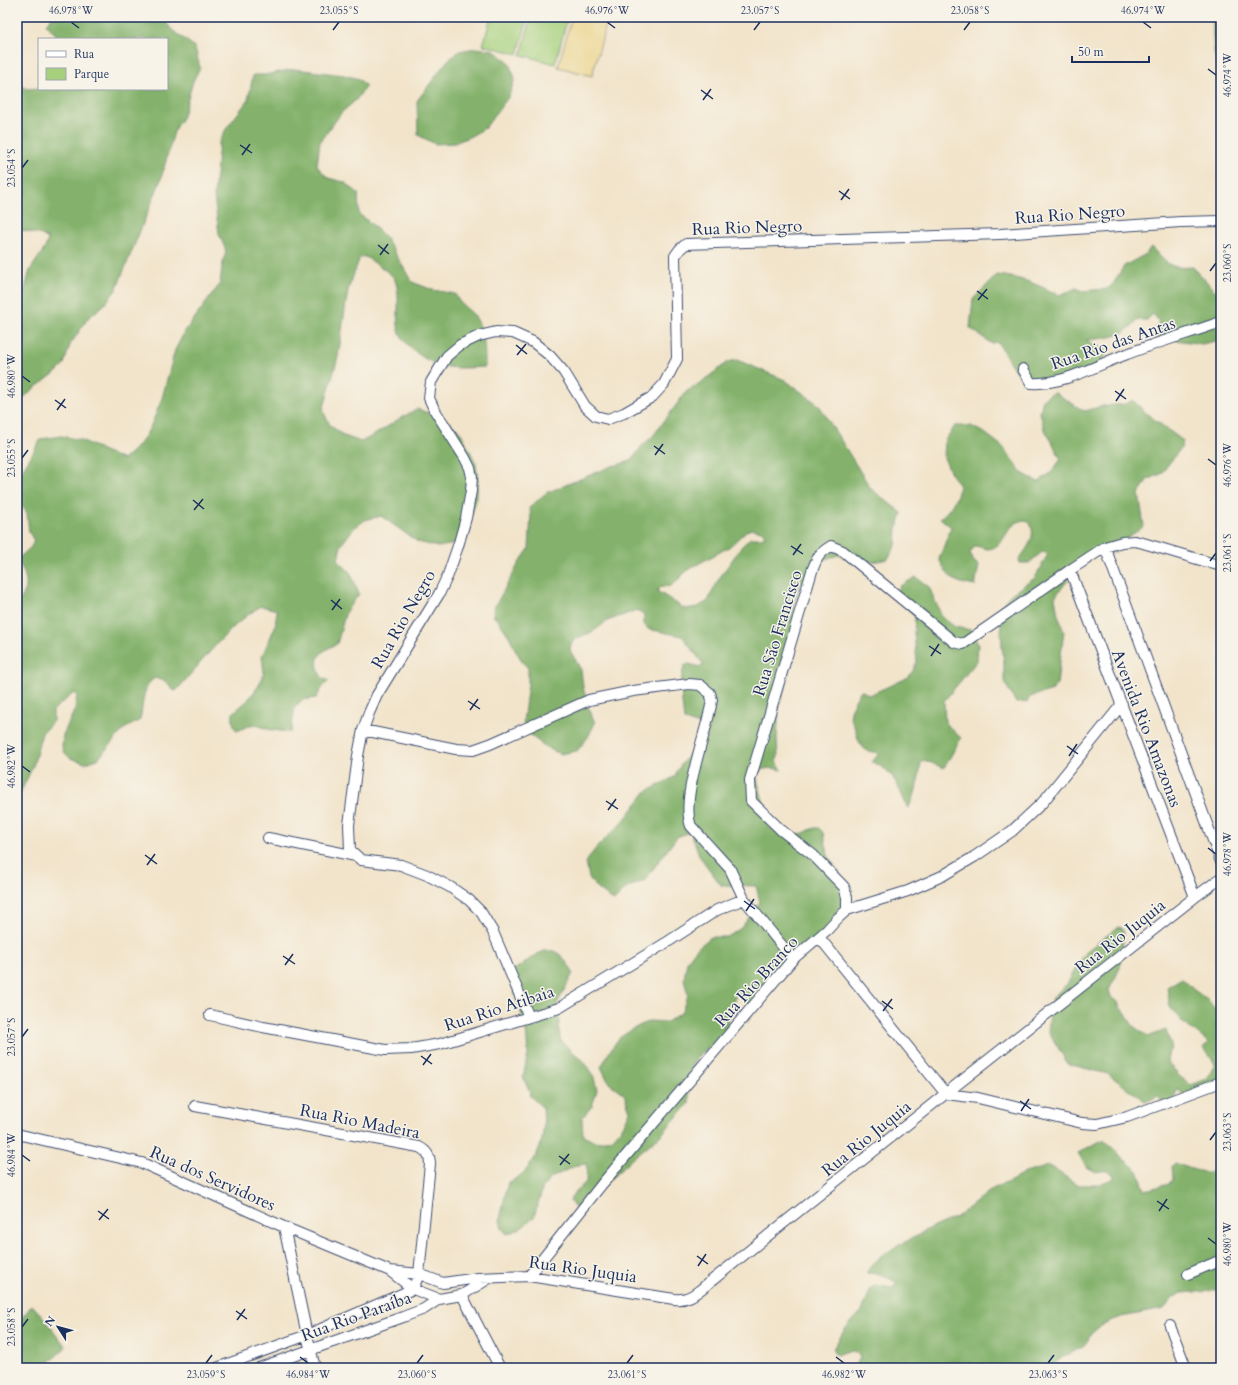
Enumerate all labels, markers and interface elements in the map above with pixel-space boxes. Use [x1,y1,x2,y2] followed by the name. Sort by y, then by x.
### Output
[49,4,94,18] text: 46.978°W
[320,4,358,18] text: 23.055°S
[585,4,630,18] text: 46.976°W
[741,4,779,18] text: 23.057°S
[951,4,989,18] text: 23.058°S
[1121,4,1166,18] text: 46.974°W
[38,38,168,90] legend
[1072,38,1149,64] scale bar
[1078,44,1105,60] text: 50 m
[74,46,95,62] text: Rua
[1221,52,1235,97] text: 46.974°W
[74,66,109,82] text: Parque
[5,149,19,187] text: 23.054°S
[1014,199,1126,230] street label: Rua Rio Negro
[691,214,803,241] street label: Rua Rio Negro
[1221,244,1235,282] text: 23.060°S
[1048,311,1179,376] street label: Rua Rio das Antas
[5,353,19,398] text: 46.980°W
[5,439,19,477] text: 23.055°S
[1221,442,1235,487] text: 46.976°W
[1221,534,1235,572] text: 23.061°S
[366,566,441,673] street label: Rua Rio Negro
[747,567,808,699] street label: Rua São Francisco
[1106,646,1187,811] street label: Avenida Rio Amazonas
[5,743,19,788] text: 46.982°W
[1221,831,1235,876] text: 46.978°W
[1070,893,1171,979] street label: Rua Rio Juquia
[709,931,803,1032] street label: Rua Rio Branco
[441,980,558,1037] street label: Rua Rio Atibaia
[5,1018,19,1056] text: 23.057°S
[817,1095,916,1182] street label: Rua Rio Juquia
[298,1099,423,1145] street label: Rua Rio Madeira
[1221,1113,1235,1151] text: 23.063°S
[5,1132,19,1177] text: 46.984°W
[146,1140,280,1217] street label: Rua dos Servidores
[1221,1221,1235,1266] text: 46.980°W
[527,1251,639,1289] street label: Rua Rio Juquia
[298,1286,415,1347] street label: Rua Rio Paraíba
[38,1307,78,1347] north arrow
[5,1308,19,1346] text: 23.058°S
[41,1313,59,1330] text: N
[187,1368,225,1382] text: 23.059°S
[286,1368,331,1382] text: 46.984°W
[398,1368,436,1382] text: 23.060°S
[608,1368,646,1382] text: 23.061°S
[822,1368,867,1382] text: 46.982°W
[1029,1368,1067,1382] text: 23.063°S

